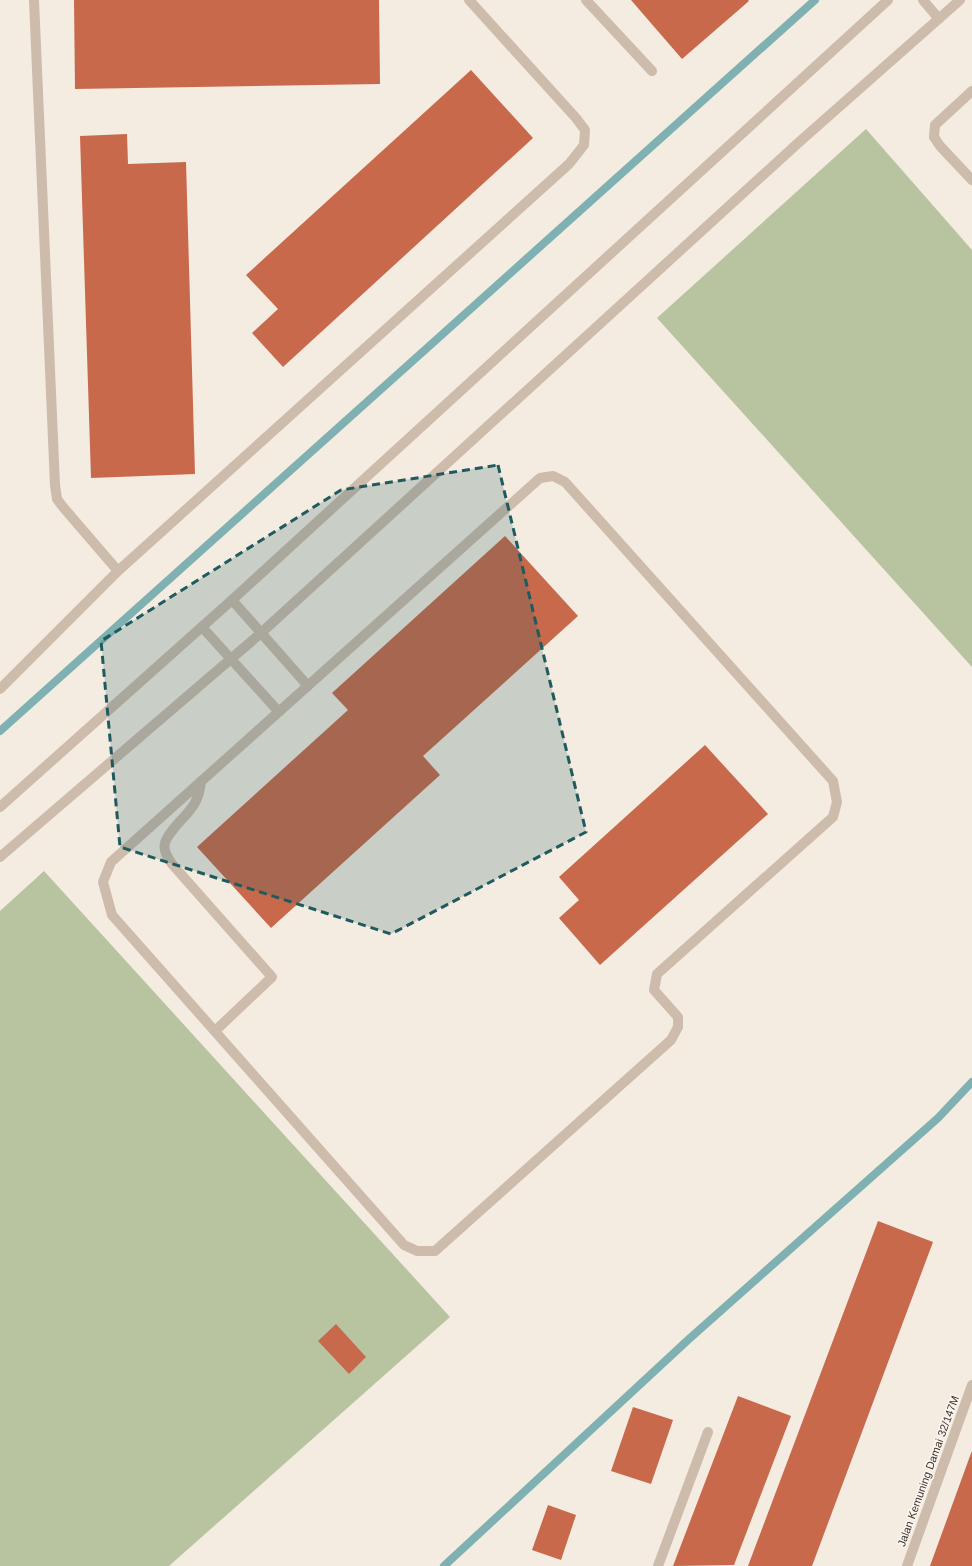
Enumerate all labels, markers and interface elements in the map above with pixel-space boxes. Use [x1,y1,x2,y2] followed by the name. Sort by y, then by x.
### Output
[895,1394,961,1548] street label: Jalan Kemuning Damai 32/147M

